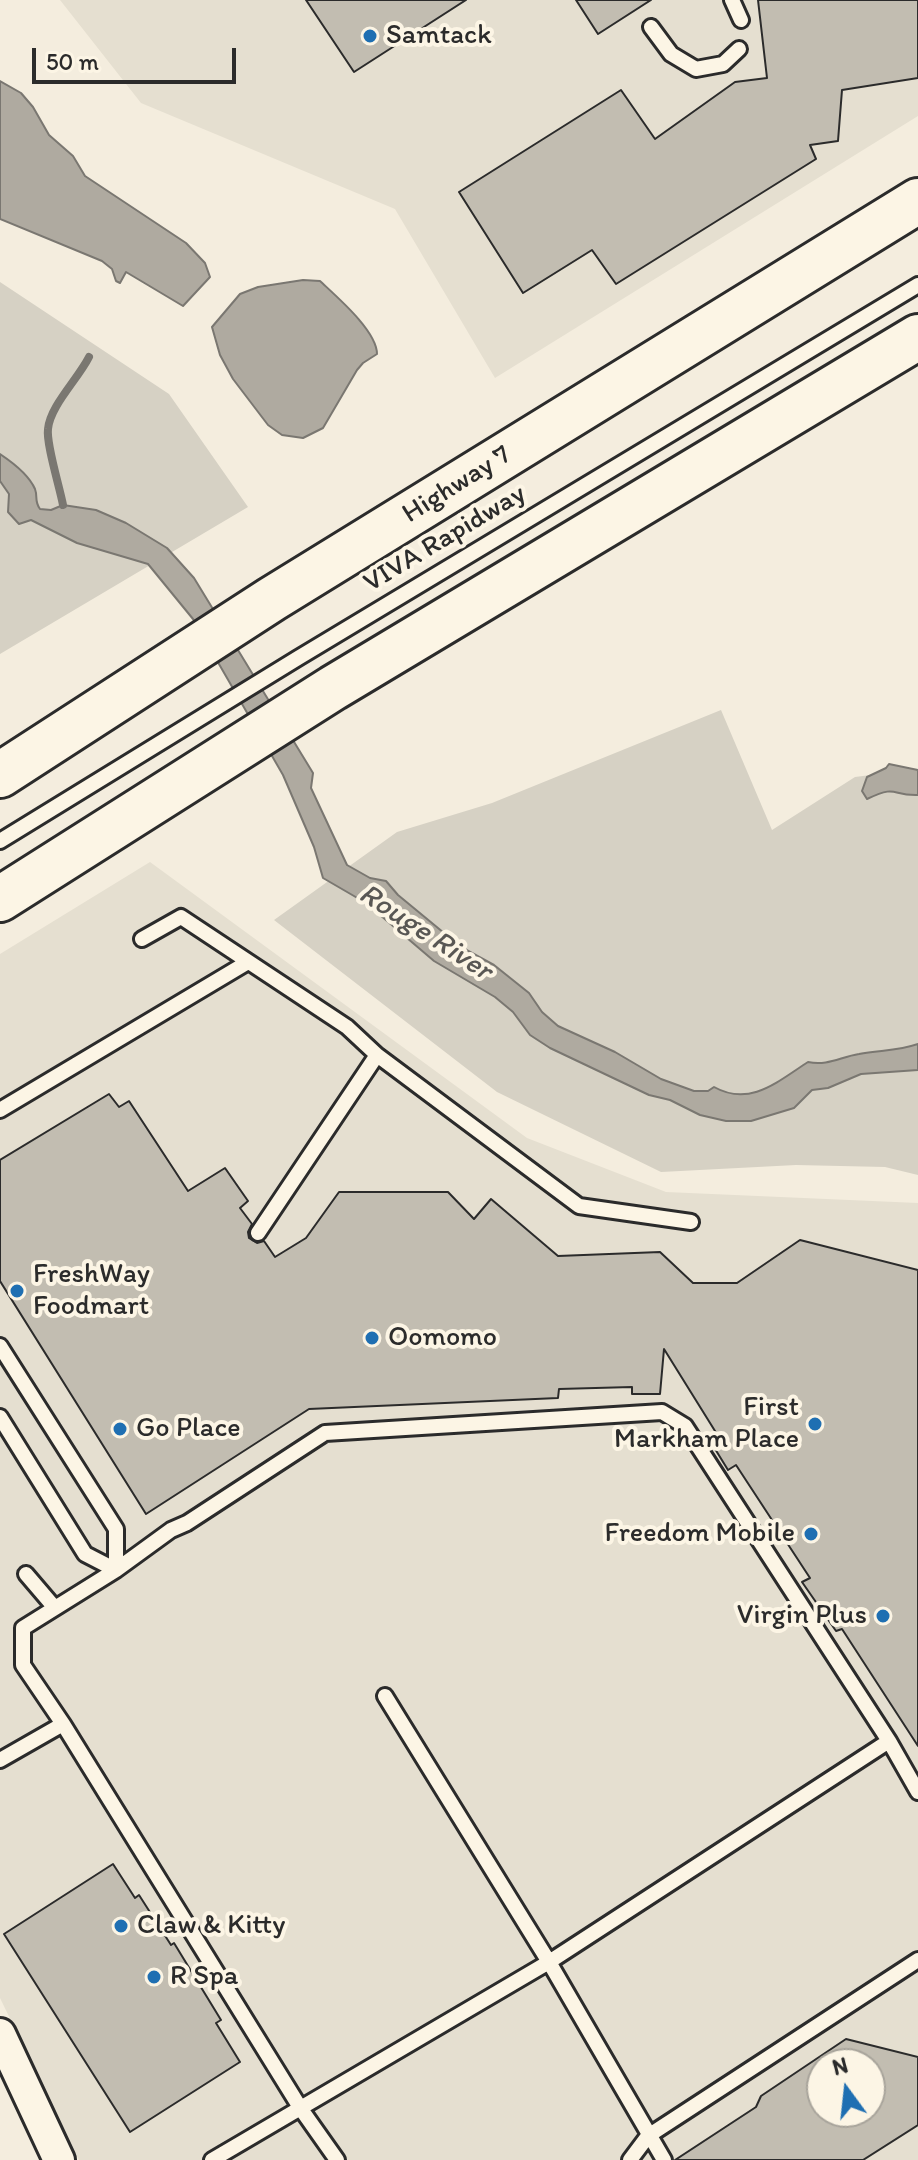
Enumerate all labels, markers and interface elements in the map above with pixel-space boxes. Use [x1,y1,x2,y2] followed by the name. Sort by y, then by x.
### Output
[386,19,492,53] place label: Samtack
[361,27,379,45] marker: Samtack
[36,32,240,82] scale bar
[46,47,99,76] text: 50 m
[397,439,517,531] street label: Highway 7
[358,478,532,600] street label: VIVA Rapidway
[352,877,498,989] water label: Rouge River
[33,1258,150,1324] place label: FreshWay Foodmart
[8,1282,26,1300] marker: FreshWay Foodmart
[388,1321,497,1355] place label: Oomomo
[363,1329,381,1347] marker: Oomomo
[614,1391,799,1457] place label: First Markham Place
[136,1412,240,1446] place label: Go Place
[806,1415,824,1433] marker: First Markham Place
[111,1420,129,1438] marker: Go Place
[605,1517,795,1551] place label: Freedom Mobile
[802,1525,820,1543] marker: Freedom Mobile
[737,1599,867,1633] place label: Virgin Plus
[874,1607,892,1625] marker: Virgin Plus
[137,1909,285,1943] place label: Claw & Kitty
[112,1917,130,1935] marker: Claw & Kitty
[170,1960,238,1994] place label: R Spa
[145,1968,163,1986] marker: R Spa
[806,2048,886,2128] north arrow
[829,2051,851,2081] text: N

